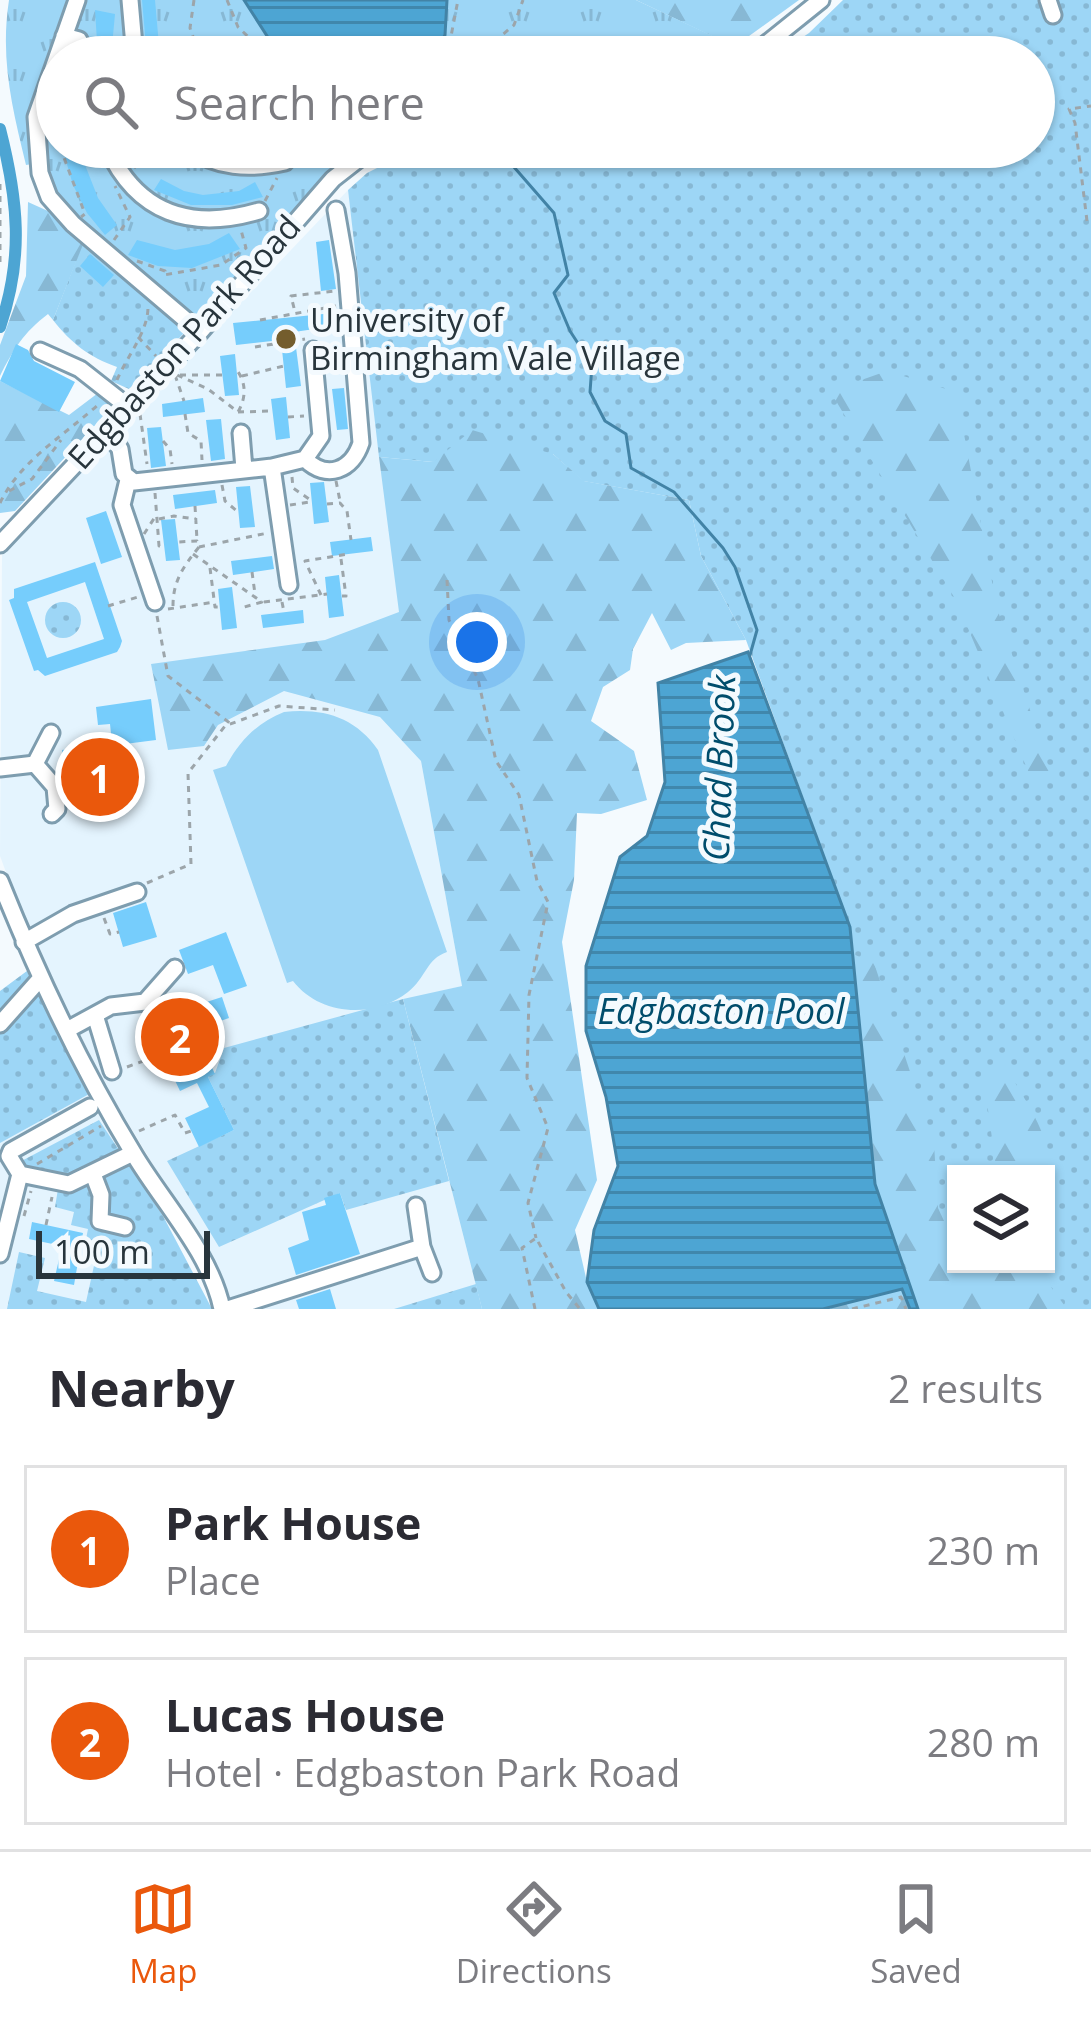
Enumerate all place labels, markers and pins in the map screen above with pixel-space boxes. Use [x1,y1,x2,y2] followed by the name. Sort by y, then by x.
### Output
[310,297,681,380] place label: University of Birmingham Vale Village
[273,326,299,352] marker: University of Birmingham Vale Village
[61,732,139,822] pin: 1
[141,992,219,1082] pin: 2

